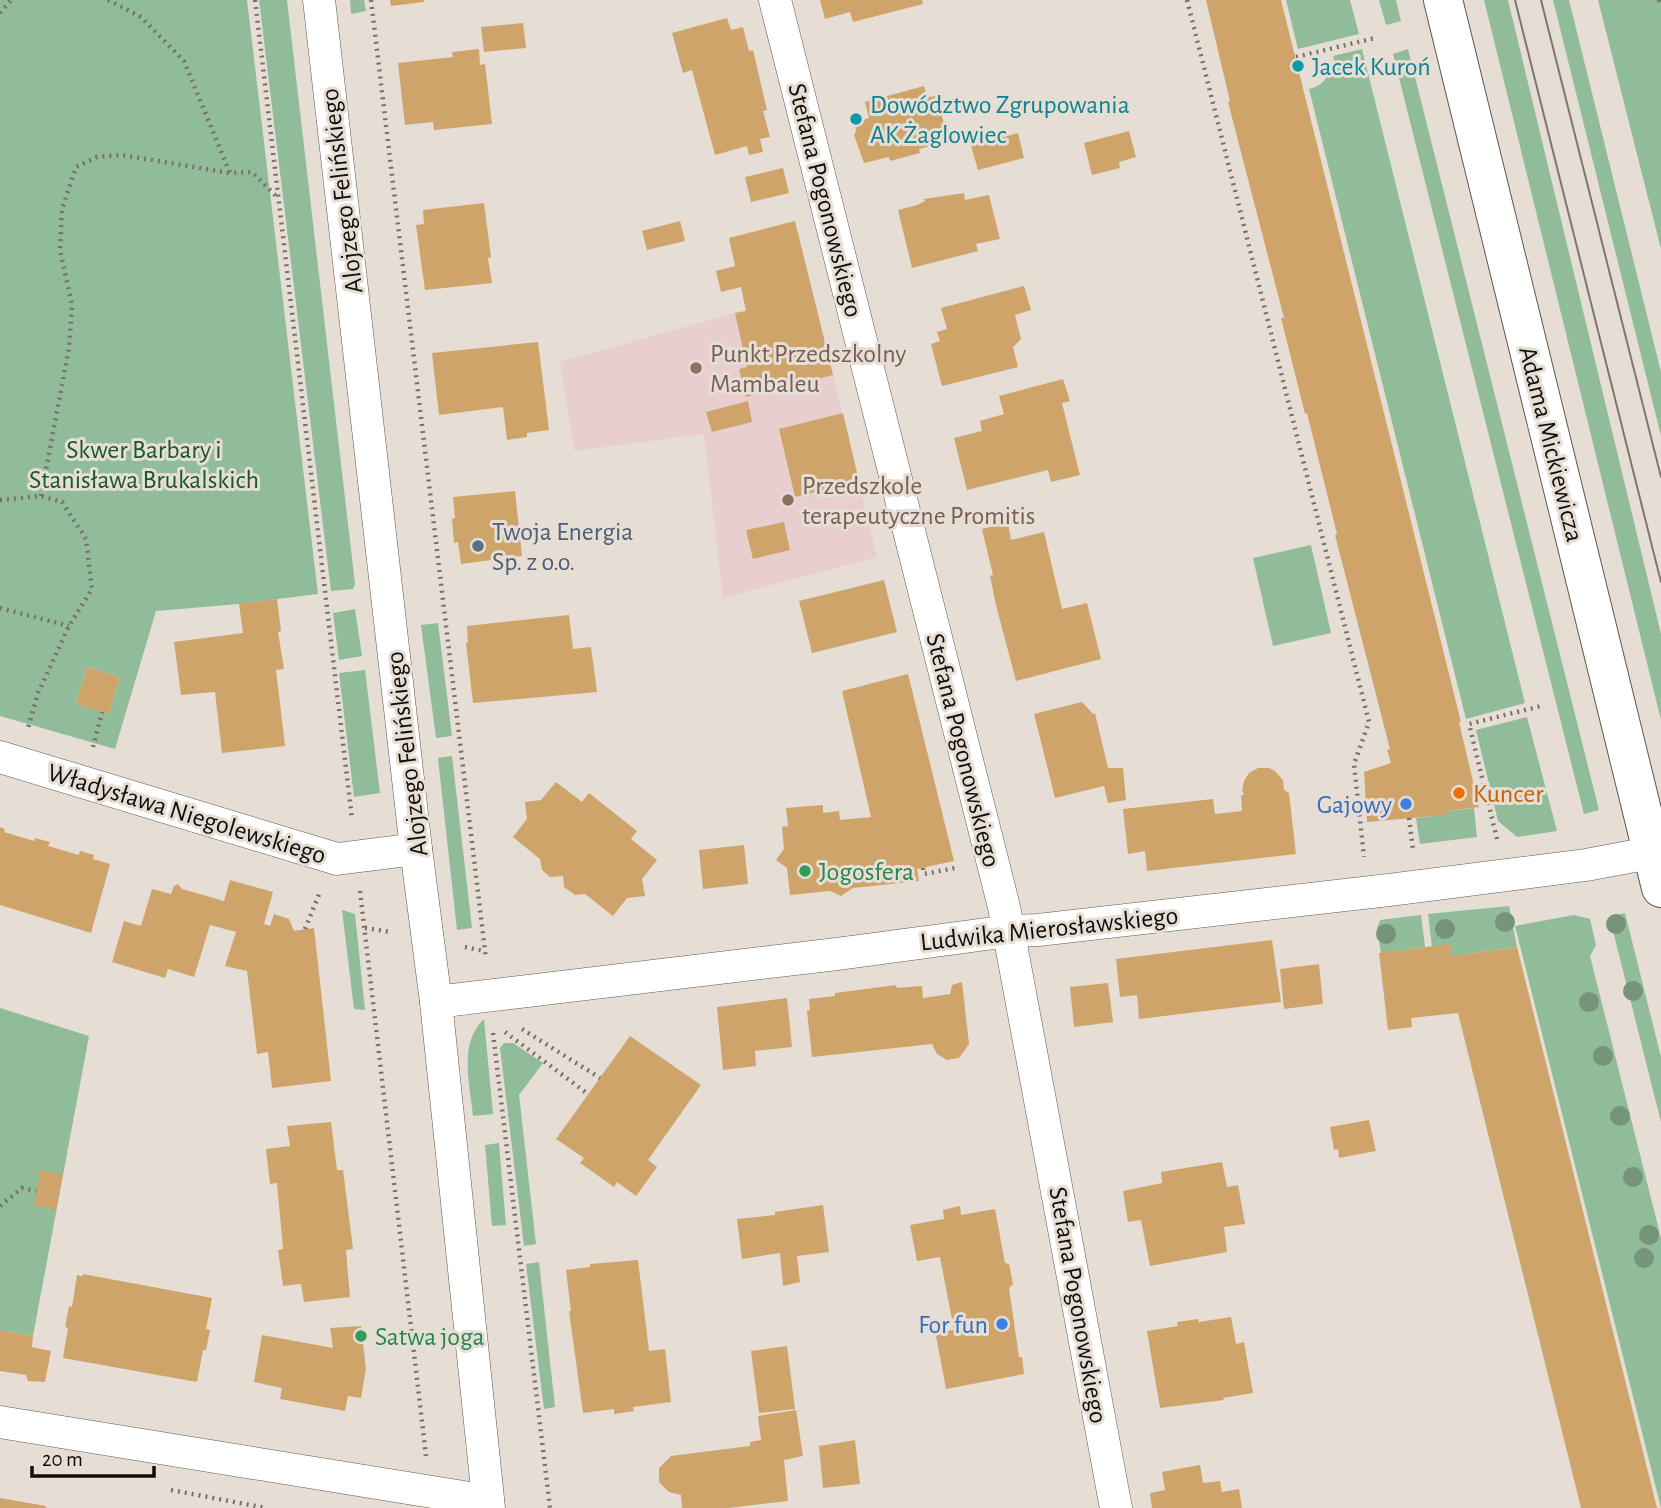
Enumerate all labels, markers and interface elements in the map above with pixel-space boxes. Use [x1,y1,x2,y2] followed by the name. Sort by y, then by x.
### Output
[1312,54,1431,80] place label: Jacek Kuroń
[1290,58,1306,74] marker: Jacek Kuroń
[783,81,867,320] street label: Stefana Pogonowskiego
[317,87,367,295] street label: Alojzego Felińskiego
[870,92,1130,148] place label: Dowództwo Zgrupowania AK Żaglowiec
[848,111,864,127] marker: Dowództwo Zgrupowania AK Żaglowiec
[710,341,906,397] place label: Punkt Przedszkolny Mambaleu
[1514,344,1588,545] street label: Adama Mickiewicza
[688,360,704,376] marker: Punkt Przedszkolny Mambaleu
[29,437,259,493] park label: Skwer Barbary i Stanisława Brukalskich
[802,473,1035,529] place label: Przedszkole terapeutyczne Promitis
[780,492,796,508] marker: Przedszkole terapeutyczne Promitis
[492,519,633,575] place label: Twoja Energia Sp. z o.o.
[470,538,486,554] marker: Twoja Energia Sp. z o.o.
[921,631,1005,870] street label: Stefana Pogonowskiego
[382,650,432,858] street label: Alojzego Felińskiego
[44,759,329,869] street label: Władysława Niegolewskiego
[1473,781,1544,807] place label: Kuncer
[1451,785,1467,801] marker: Kuncer
[1317,792,1392,818] place label: Gajowy
[1398,796,1414,812] marker: Gajowy
[819,859,914,885] place label: Jogosfera
[797,863,813,879] marker: Jogosfera
[919,903,1179,955] street label: Ludwika Mierosławskiego
[1044,1185,1112,1426] street label: Stefana Pogonowskiego
[918,1312,988,1338] place label: For fun
[994,1316,1010,1332] marker: For fun
[375,1324,484,1350] place label: Satwa joga
[353,1328,369,1344] marker: Satwa joga
[32,1434,154,1478] scale bar
[42,1449,83,1470] text: 20 m

